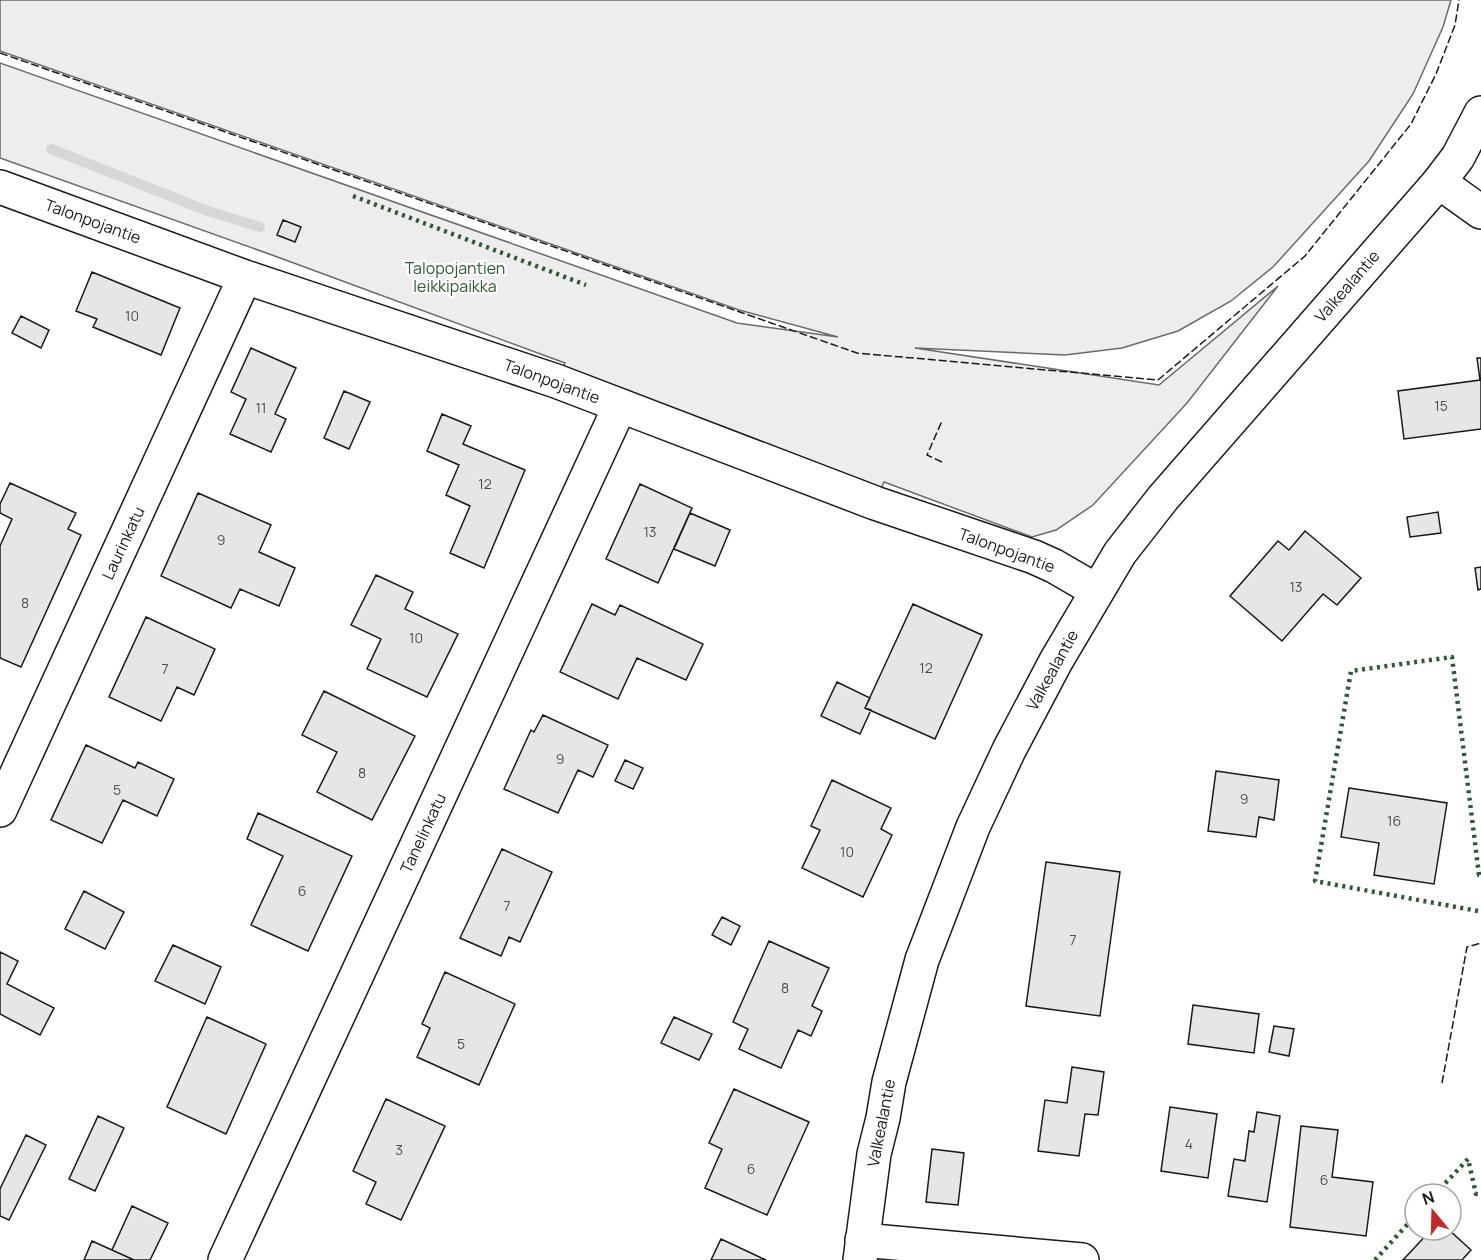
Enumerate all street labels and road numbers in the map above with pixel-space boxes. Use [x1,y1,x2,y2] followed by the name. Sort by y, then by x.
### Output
[42,193,144,249] street label: Talonpojantie
[1309,245,1385,327] street label: Valkealantie
[501,353,603,409] street label: Talonpojantie
[96,503,150,583] street label: Laurinkatu
[956,522,1058,578] street label: Talonpojantie
[1021,626,1083,714] street label: Valkealantie
[395,789,451,877] street label: Tanelinkatu
[862,1077,900,1169] street label: Valkealantie

